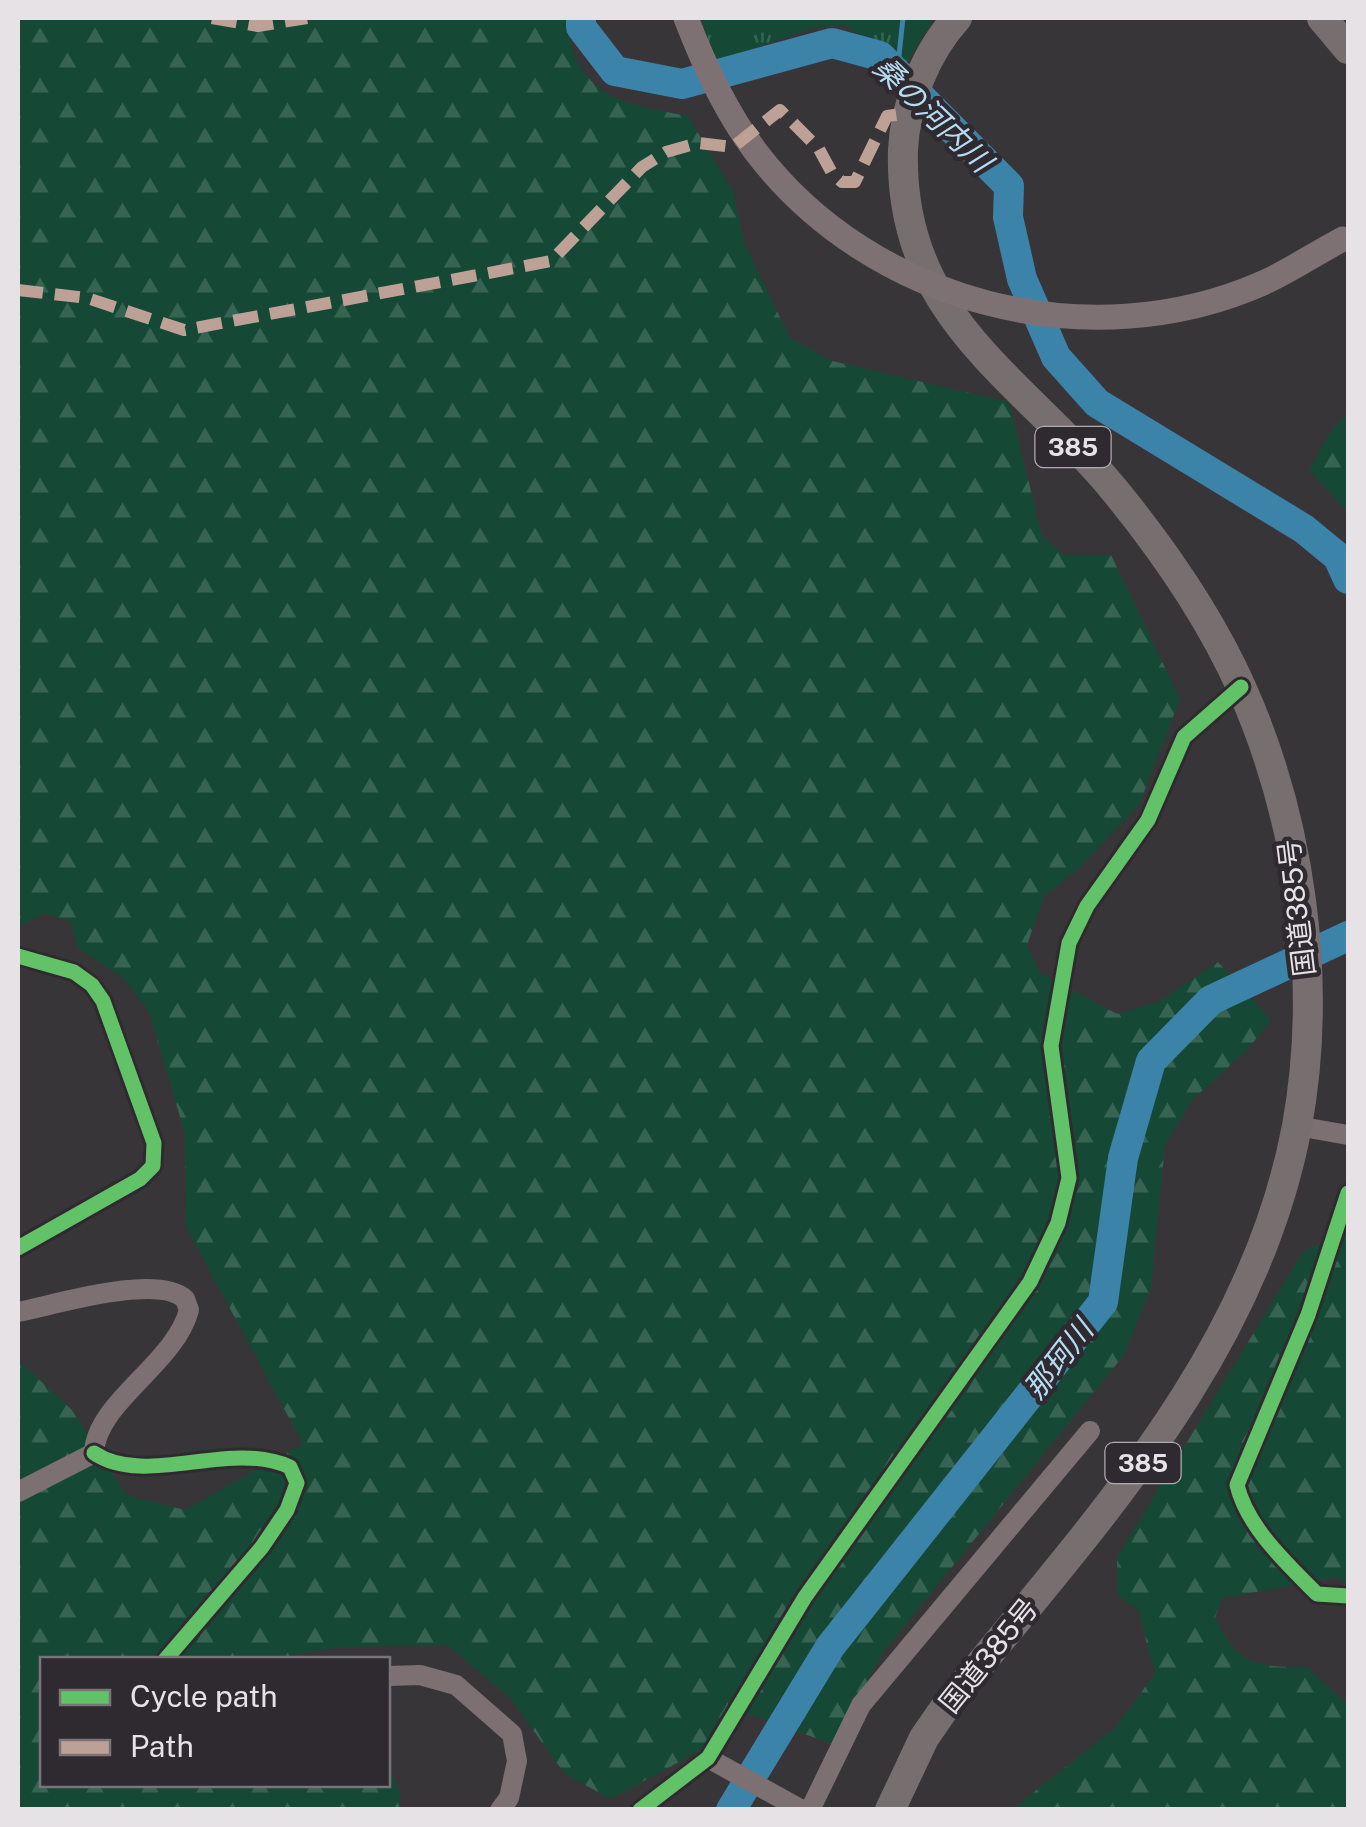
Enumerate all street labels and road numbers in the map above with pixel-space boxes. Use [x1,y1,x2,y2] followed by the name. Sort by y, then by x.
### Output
[1036,427,1110,467] road number: 385
[1271,838,1321,978] street label: 国道385号
[1106,1443,1180,1483] road number: 385
[932,1591,1044,1719] street label: 国道385号

